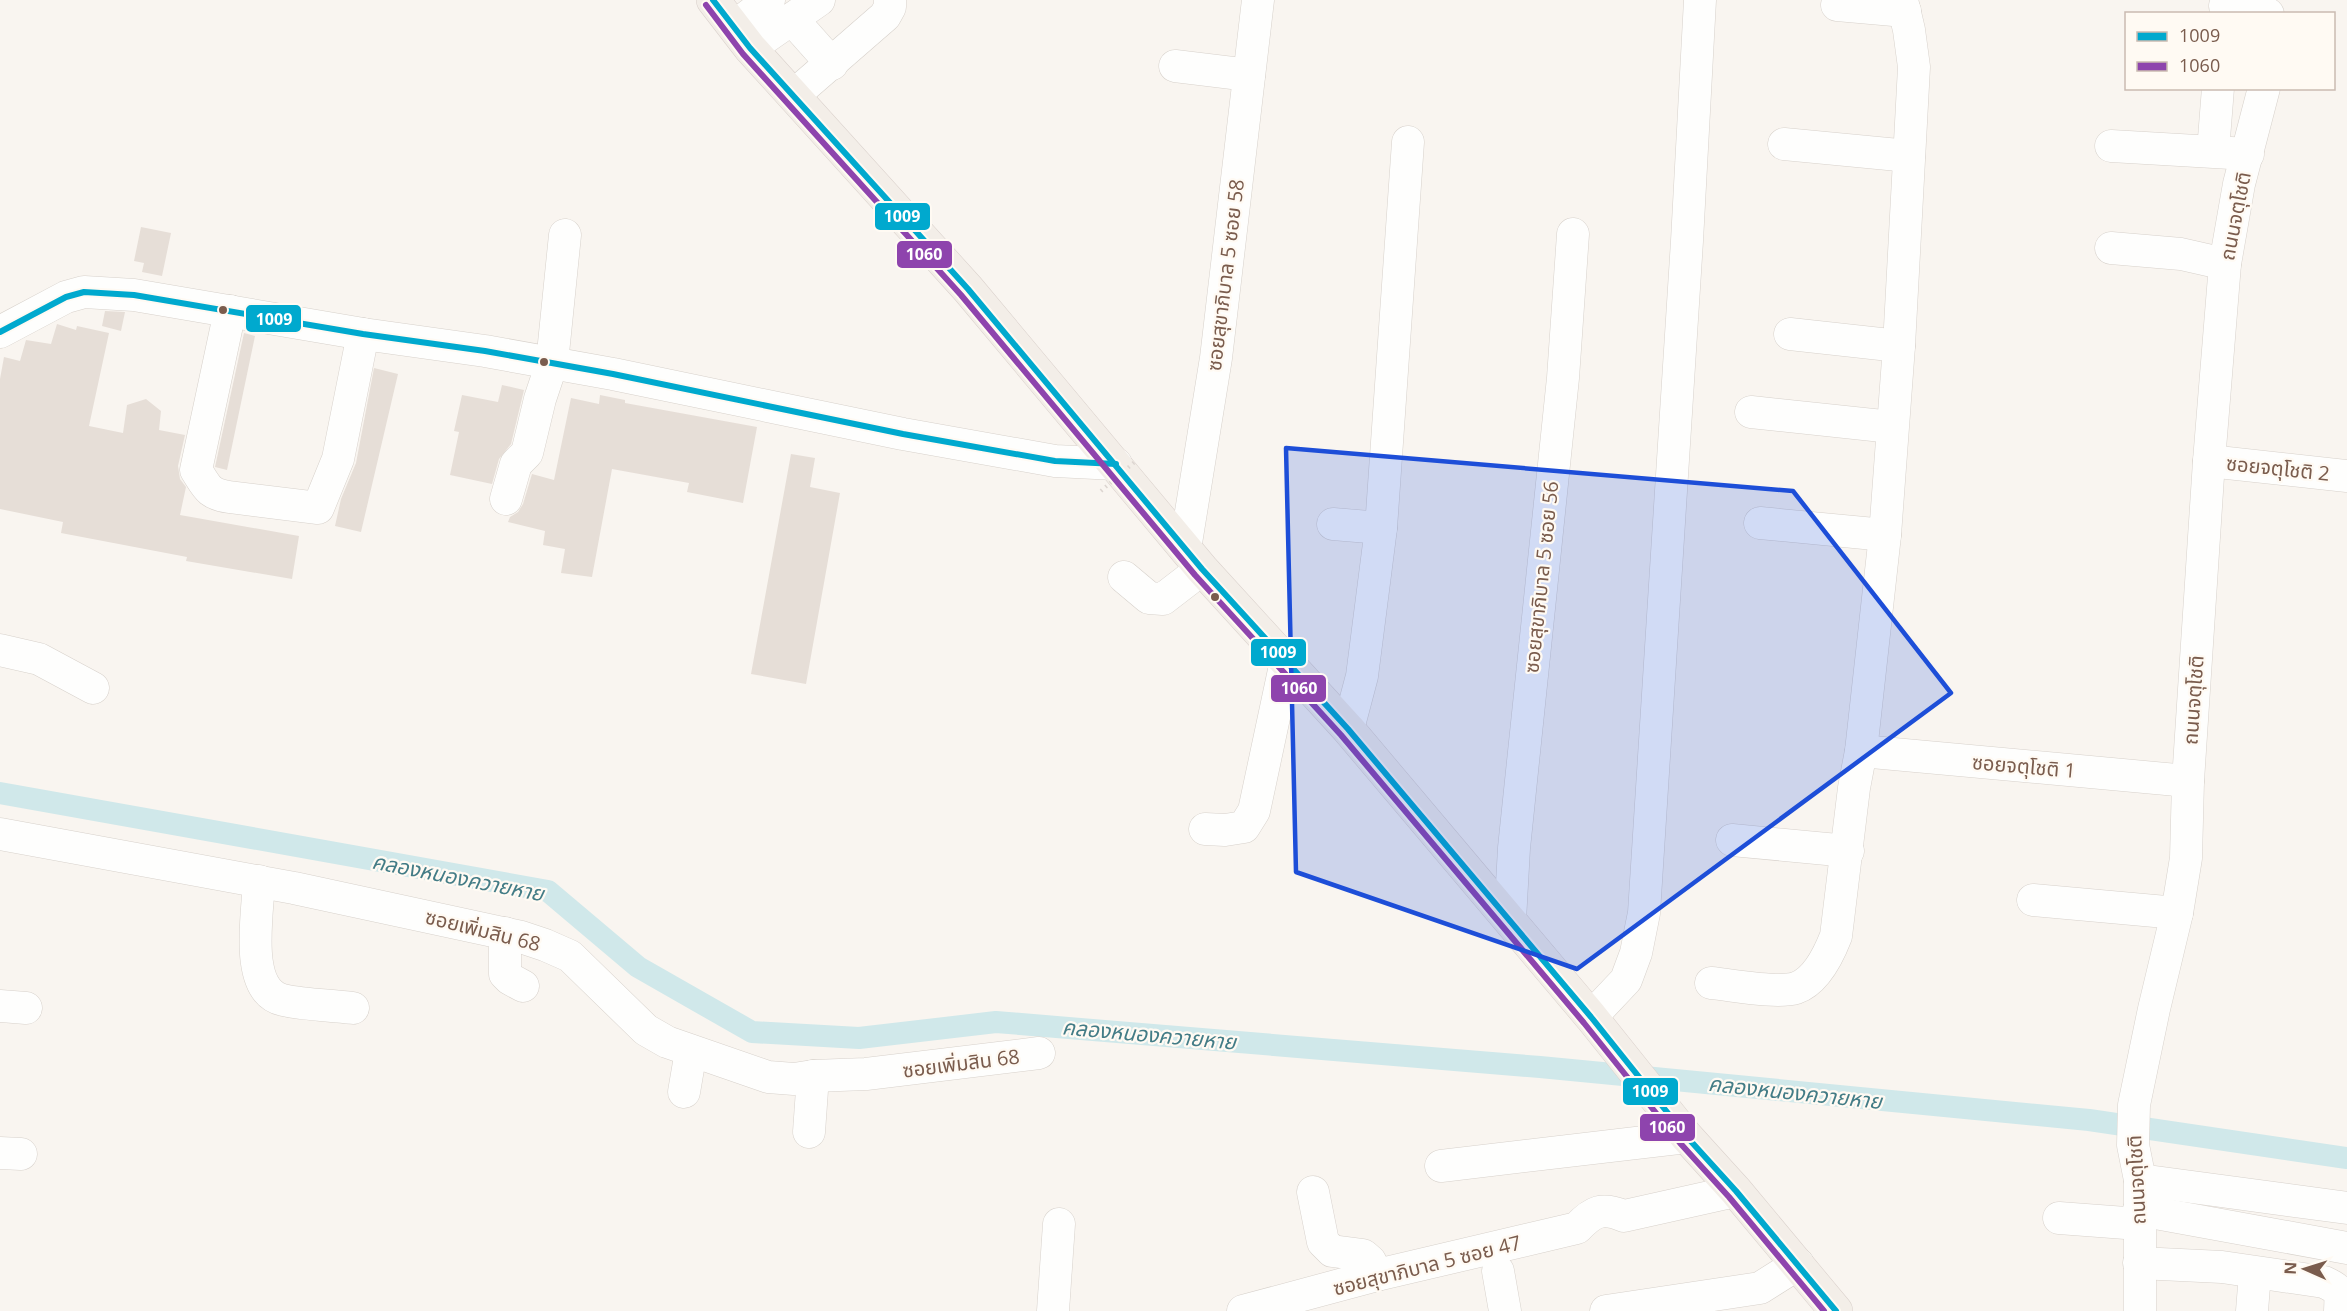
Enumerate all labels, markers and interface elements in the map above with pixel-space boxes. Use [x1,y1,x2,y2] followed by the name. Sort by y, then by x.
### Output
[2125,12,2335,90] legend
[2179,23,2220,47] text: 1009
[2179,53,2220,77] text: 1060
[2213,169,2257,263] street label: ถนนจตุโชติ
[1200,178,1250,372] street label: ซอยสุขาภิบาล 5 ซอย 58
[874,202,931,231] line badge: 1009
[884,205,920,227] text: 1009
[896,240,953,269] line badge: 1060
[906,243,942,265] text: 1060
[217,304,229,316] unlabelled marker
[245,304,302,333] line badge: 1009
[256,308,292,330] text: 1009
[538,356,550,368] unlabelled marker
[2225,449,2331,487] street label: ซอยจตุโชติ 2
[1517,480,1565,674] street label: ซอยสุขาภิบาล 5 ซอย 56
[1209,591,1221,603] unlabelled marker
[1250,638,1307,667] line badge: 1009
[1260,641,1296,663] text: 1009
[2176,654,2210,746] street label: ถนนจตุโชติ
[1270,674,1327,703] line badge: 1060
[1281,677,1317,699] text: 1060
[1971,748,2077,784] street label: ซอยจตุโชติ 1
[370,847,548,908] water label: คลองหนองควายหาย
[423,903,543,957] street label: ซอยเพิ่มสิน 68
[1061,1012,1239,1056] water label: คลองหนองควายหาย
[901,1042,1021,1084] street label: ซอยเพิ่มสิน 68
[1707,1069,1885,1115] water label: คลองหนองควายหาย
[1622,1077,1679,1106] line badge: 1009
[1632,1080,1668,1102] text: 1009
[1639,1113,1696,1142] line badge: 1060
[1649,1116,1685,1138] text: 1060
[2120,1135,2152,1225] street label: ถนนจตุโชติ
[1330,1229,1524,1301] street label: ซอยสุขาภิบาล 5 ซอย 47
[2275,1239,2335,1299] north arrow
[2279,1261,2301,1275] text: N

